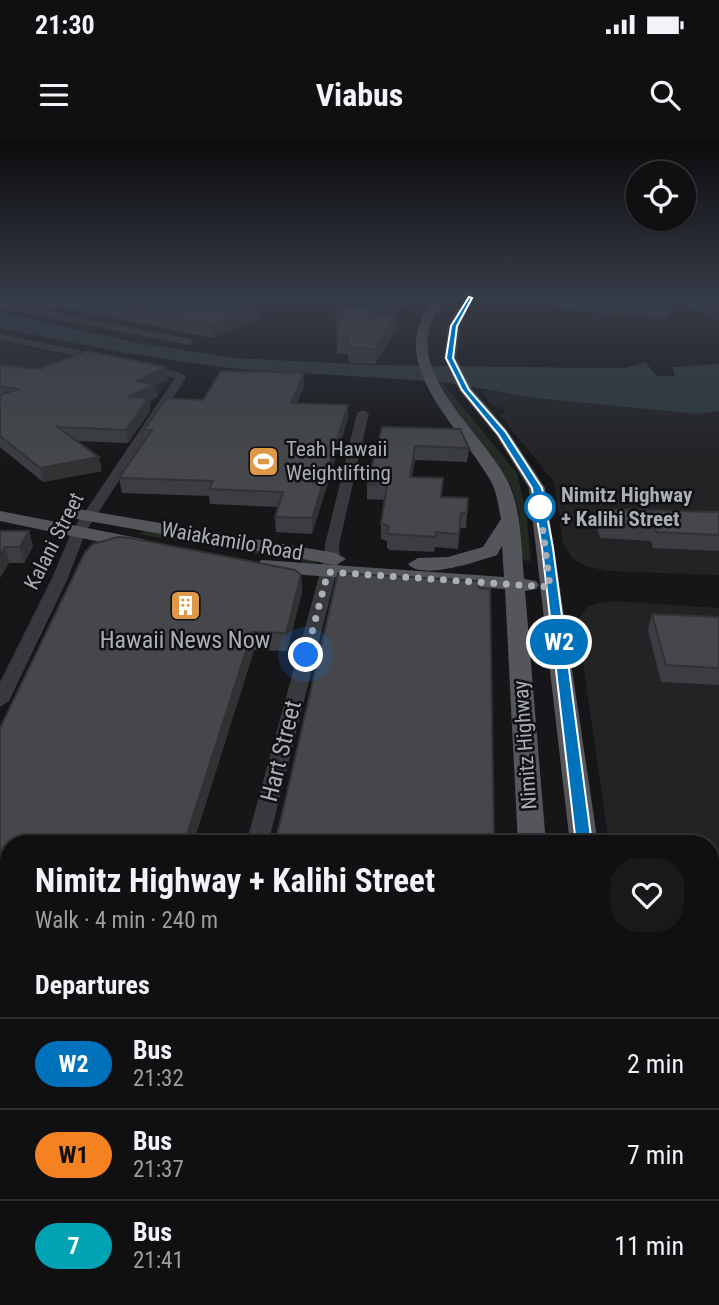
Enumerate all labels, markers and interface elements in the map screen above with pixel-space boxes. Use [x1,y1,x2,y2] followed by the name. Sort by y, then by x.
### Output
[35,10,95,40] text: 21:30
[35,76,73,114] icon: menu
[316,76,403,114] text: Viabus
[646,76,684,114] icon: search
[626,161,696,231] map controls
[626,161,696,231] button: locate
[286,437,391,485] place label: Teah Hawaii Weightlifting
[246,444,280,478] sports icon: Teah Hawaii Weightlifting
[561,483,693,531] place label: Nimitz Highway + Kalihi Street
[19,489,89,593] street label: Kalani Street
[525,492,555,522] marker: Nimitz Highway + Kalihi Street
[159,517,305,565] street label: Waiakamilo Road
[168,589,202,623] building icon: Hawaii News Now
[528,619,590,665] line badge: W2
[100,626,270,654] place label: Hawaii News Now
[544,628,574,656] text: W2
[288,637,323,672] your location
[509,679,541,810] street label: Nimitz Highway
[255,698,307,804] street label: Hart Street
[610,858,684,932] button: heart
[35,861,435,900] text: Nimitz Highway + Kalihi Street
[35,907,218,934] text: Walk · 4 min · 240 m
[35,970,150,1000] text: Departures
[133,1035,172,1065] text: Bus
[627,1049,684,1079] text: 2 min
[58,1050,89,1078] text: W2
[133,1065,184,1092] text: 21:32
[133,1126,172,1156] text: Bus
[627,1140,684,1170] text: 7 min
[58,1141,89,1169] text: W1
[133,1156,184,1183] text: 21:37
[133,1217,172,1247] text: Bus
[614,1231,684,1261] text: 11 min
[67,1232,80,1260] text: 7
[133,1247,184,1274] text: 21:41

